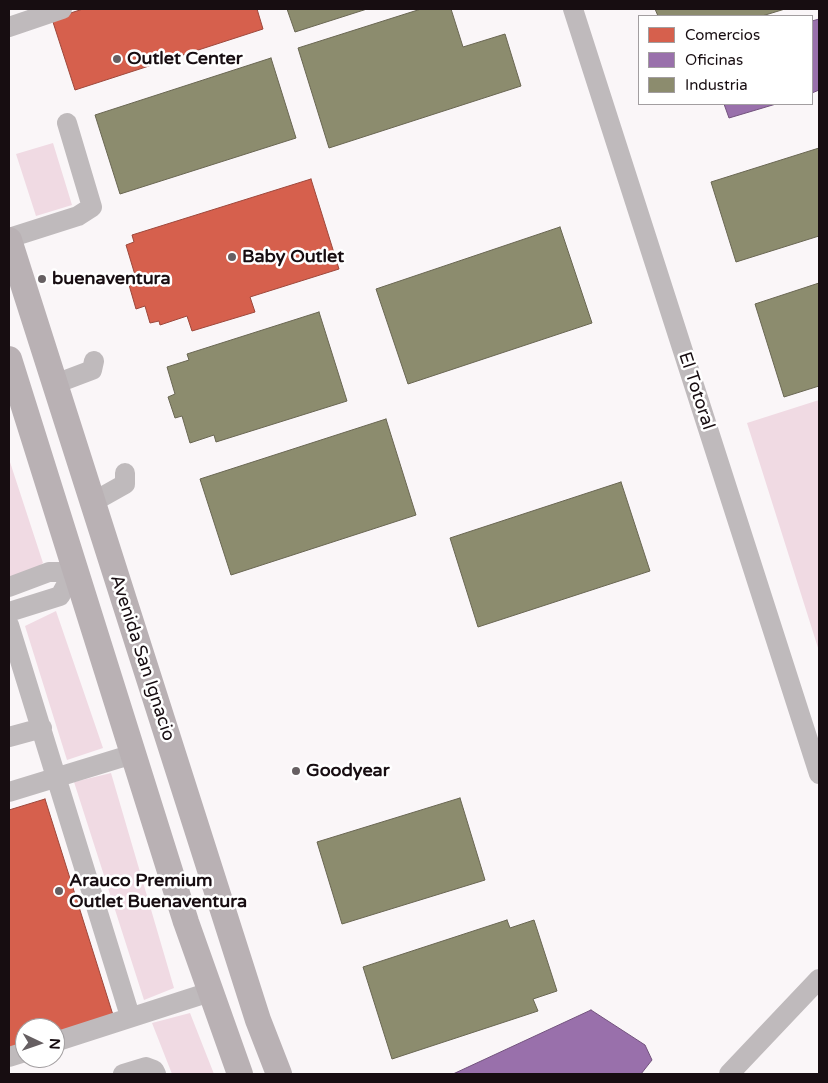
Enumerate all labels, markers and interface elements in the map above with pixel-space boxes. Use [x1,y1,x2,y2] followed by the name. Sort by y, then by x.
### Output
[638,15,813,105] legend
[685,26,760,44] text: Comercios
[127,48,243,70] place label: Outlet Center
[685,51,743,69] text: Oficinas
[111,53,123,65] marker: Outlet Center
[685,76,748,94] text: Industria
[242,246,344,268] place label: Baby Outlet
[226,251,238,263] marker: Baby Outlet
[52,268,171,290] place label: buenaventura
[36,273,48,285] marker: buenaventura
[673,349,719,433] street label: El Totoral
[105,572,179,744] street label: Avenida San Ignacio
[306,760,390,782] place label: Goodyear
[290,765,302,777] marker: Goodyear
[69,870,247,912] place label: Arauco Premium Outlet Buenaventura
[53,885,65,897] marker: Arauco Premium Outlet Buenaventura
[15,1018,65,1068] north arrow
[46,1038,63,1050] text: N

